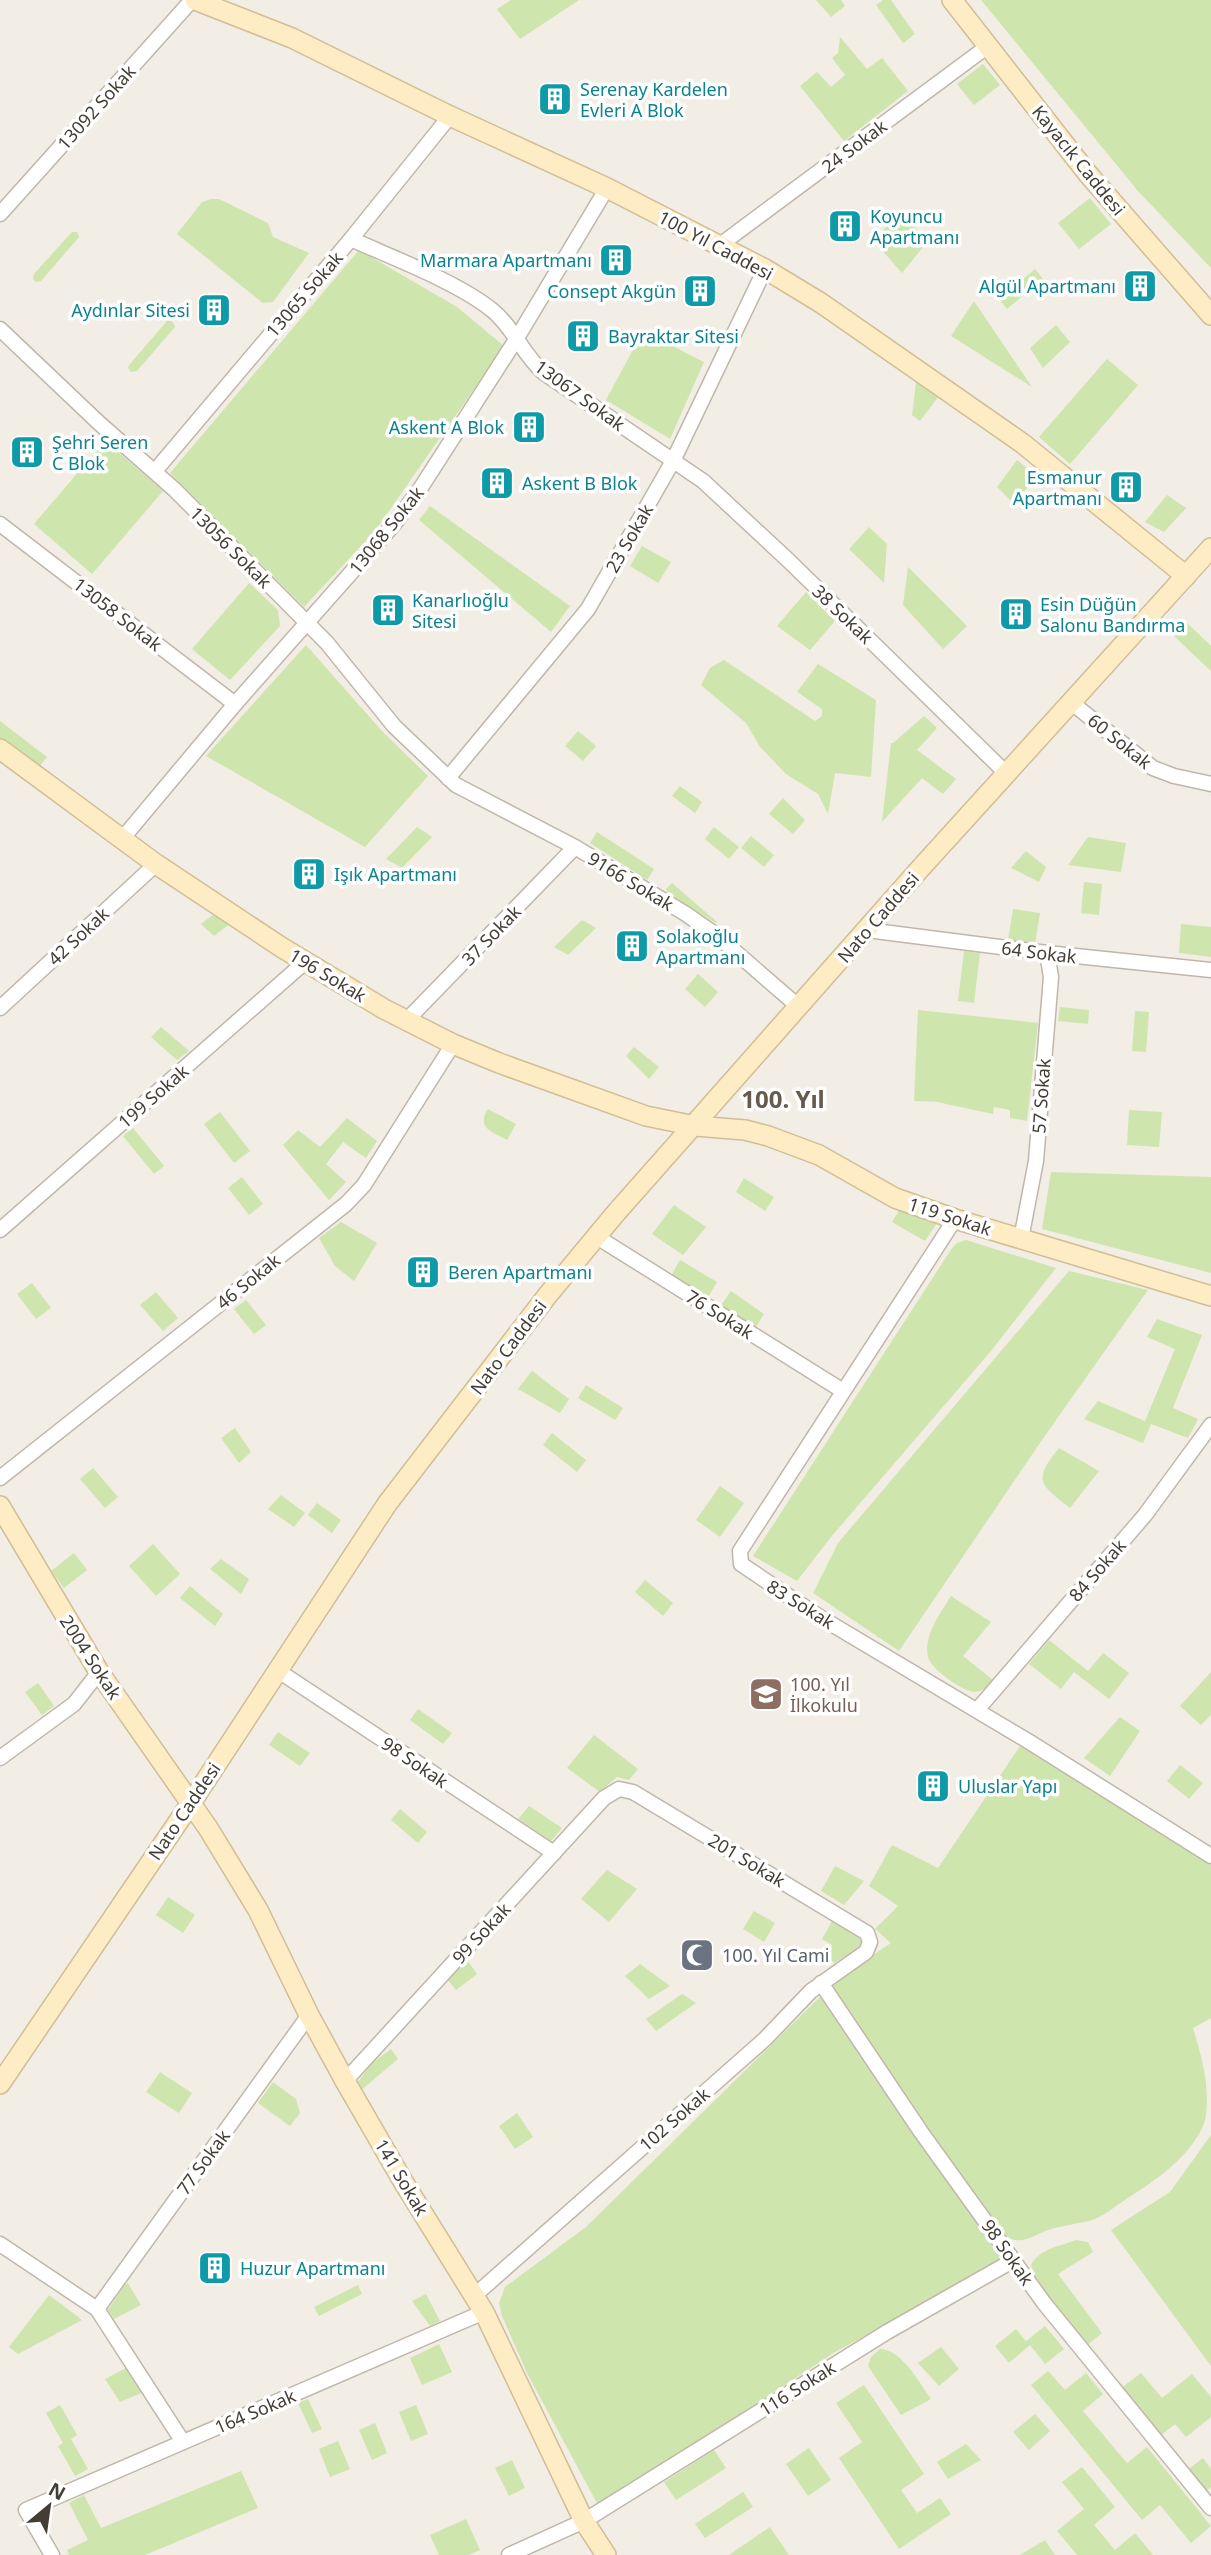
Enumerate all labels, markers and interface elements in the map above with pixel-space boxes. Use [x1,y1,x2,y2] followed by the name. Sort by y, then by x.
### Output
[52,59,141,155] street label: 13092 Sokak
[580,77,728,122] place label: Serenay Kardelen Evleri A Blok
[536,80,574,118] building icon: Serenay Kardelen Evleri A Blok
[1027,100,1131,220] street label: Kayacık Caddesi
[817,114,892,178] street label: 24 Sokak
[870,204,959,249] place label: Koyuncu Apartmanı
[654,205,778,285] street label: 100 Yıl Caddesi
[826,207,864,245] building icon: Koyuncu Apartmanı
[597,241,635,279] building icon: Marmara Apartmanı
[260,246,348,342] street label: 13065 Sokak
[420,248,592,272] place label: Marmara Apartmanı
[1121,267,1159,305] building icon: Algül Apartmanı
[681,272,719,310] building icon: Consept Akgün
[979,274,1116,298] place label: Algül Apartmanı
[547,279,676,303] place label: Consept Akgün
[195,291,233,329] building icon: Aydınlar Sitesi
[71,298,190,322] place label: Aydınlar Sitesi
[564,317,602,355] building icon: Bayraktar Sitesi
[608,324,739,348] place label: Bayraktar Sitesi
[530,354,630,436] street label: 13067 Sokak
[510,408,548,446] building icon: Askent A Blok
[389,415,504,439] place label: Askent A Blok
[52,430,148,475] place label: Şehri Seren C Blok
[8,433,46,471] building icon: Şehri Seren C Blok
[478,464,516,502] building icon: Askent B Blok
[1013,465,1103,510] place label: Esmanur Apartmanı
[1107,468,1145,506] building icon: Esmanur Apartmanı
[522,471,638,495] place label: Askent B Blok
[343,481,429,579] street label: 13068 Sokak
[600,499,658,577] street label: 23 Sokak
[185,501,277,593] street label: 13056 Sokak
[69,572,168,656] street label: 13058 Sokak
[808,579,879,649] street label: 38 Sokak
[412,588,509,633] place label: Kanarlıoğlu Sitesi
[369,591,407,629] building icon: Kanarlıoğlu Sitesi
[1040,592,1185,637] place label: Esin Düğün Salonu Bandırma
[997,595,1035,633] building icon: Esin Düğün Salonu Bandırma
[1083,708,1157,774] street label: 60 Sokak
[584,846,679,916] street label: 9166 Sokak
[290,855,328,893] building icon: Işık Apartmanı
[334,862,457,886] place label: Işık Apartmanı
[832,867,924,967] street label: Nato Caddesi
[456,899,526,970] street label: 37 Sokak
[42,901,114,970] street label: 42 Sokak
[656,924,745,969] place label: Solakoğlu Apartmanı
[613,927,651,965] building icon: Solakoğlu Apartmanı
[1000,935,1078,969] street label: 64 Sokak
[285,943,371,1008] street label: 196 Sokak
[1026,1057,1056,1134] street label: 57 Sokak
[113,1059,193,1133] street label: 199 Sokak
[741,1082,825,1115] district label: 100. Yıl
[906,1191,995,1241] street label: 119 Sokak
[211,1248,285,1314] street label: 46 Sokak
[404,1253,442,1291] building icon: Beren Apartmanı
[448,1260,592,1284] place label: Beren Apartmanı
[682,1284,759,1344] street label: 76 Sokak
[464,1295,552,1399] street label: Nato Caddesi
[1063,1533,1131,1606] street label: 84 Sokak
[763,1574,840,1634] street label: 83 Sokak
[55,1610,127,1704] street label: 2004 Sokak
[790,1672,858,1717] place label: 100. Yıl İlkokulu
[747,1675,785,1713] school or university icon: 100. Yıl İlkokulu
[377,1731,453,1793] street label: 98 Sokak
[142,1757,226,1865] street label: Nato Caddesi
[914,1767,952,1805] building icon: Uluslar Yapı
[958,1774,1058,1798] place label: Uluslar Yapı
[704,1828,790,1893] street label: 201 Sokak
[447,1897,516,1969] street label: 99 Sokak
[678,1936,716,1974] mosque icon: 100. Yıl Cami
[722,1943,830,1967] place label: 100. Yıl Cami
[634,2082,714,2156] street label: 102 Sokak
[171,2124,235,2200] street label: 77 Sokak
[370,2134,435,2220] street label: 141 Sokak
[977,2214,1040,2290] street label: 98 Sokak
[196,2249,234,2287] building icon: Huzur Apartmanı
[240,2256,385,2280] place label: Huzur Apartmanı
[754,2355,840,2421] street label: 116 Sokak
[211,2383,299,2439] street label: 164 Sokak
[14,2471,84,2541] north arrow
[44,2476,70,2506] text: N

